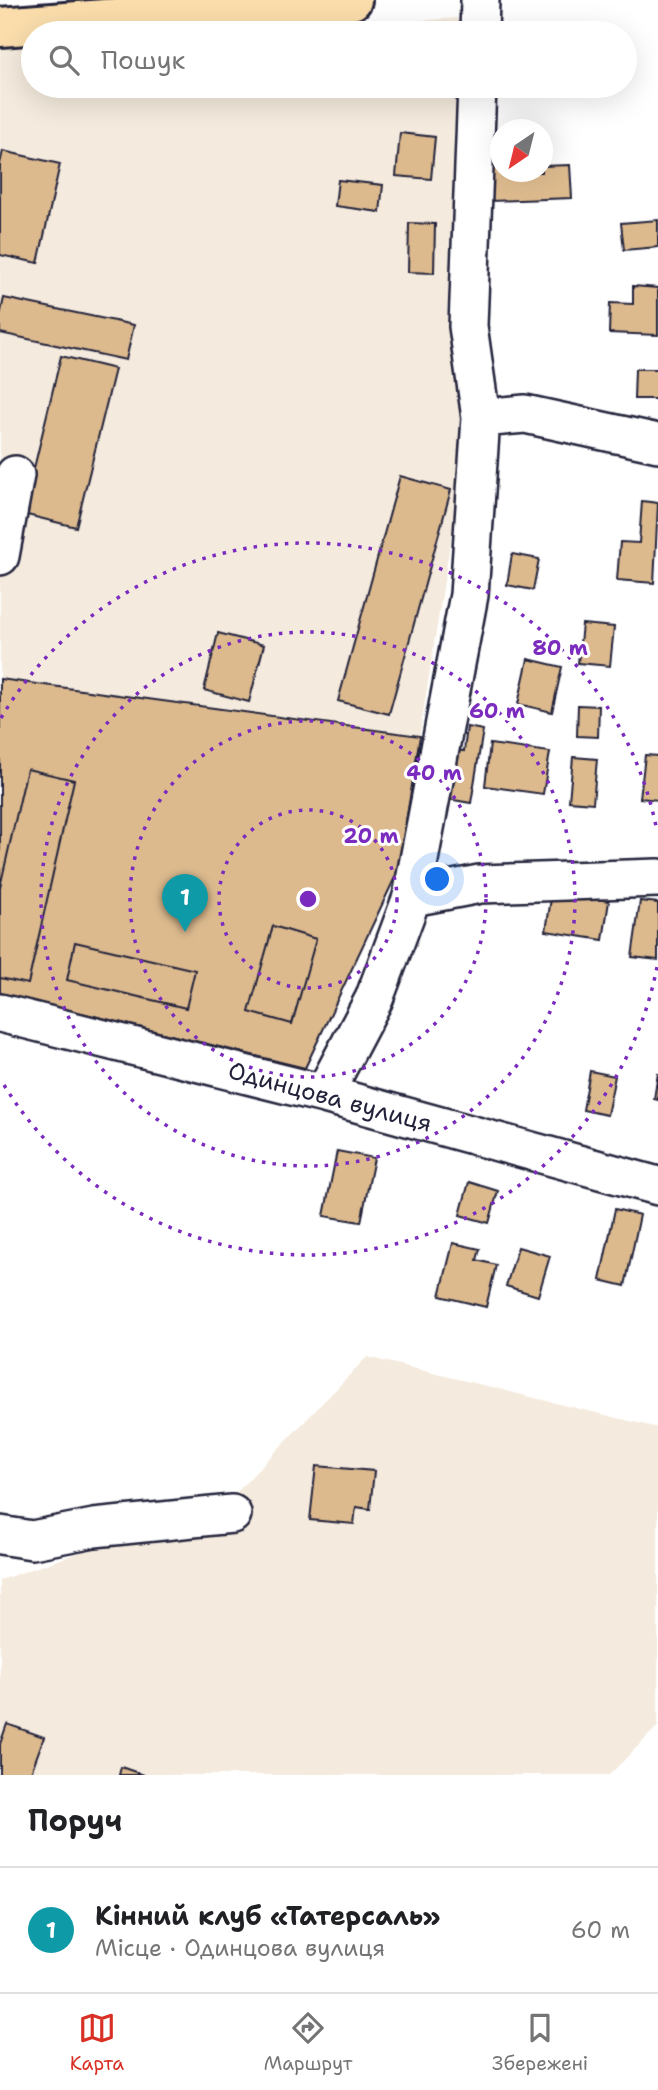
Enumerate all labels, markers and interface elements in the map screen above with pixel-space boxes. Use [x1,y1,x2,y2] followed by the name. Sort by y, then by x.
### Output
[21,21,637,98] search box
[45,41,83,79] icon: search
[101,42,185,77] text: Пошук
[490,119,553,182] north arrow
[532,634,588,662] text: 80 m
[469,697,525,725] text: 60 m
[406,759,462,787] text: 40 m
[343,822,399,850] text: 20 m
[420,862,454,896] your location
[162,874,208,932] pin: 1
[296,887,320,911] centre of rings
[225,1054,435,1140] street label: Одинцова вулиця
[28,1800,122,1841] text: Поруч
[95,1898,440,1933] text: Кінний клуб «Татерсаль»
[46,1915,56,1945] text: 1
[571,1915,630,1945] text: 60 m
[95,1933,385,1963] text: Місце · Одинцова вулиця
[70,2009,124,2076] tab: Карта
[264,2009,352,2076] tab: Маршрут
[492,2009,588,2076] tab: Збережені

